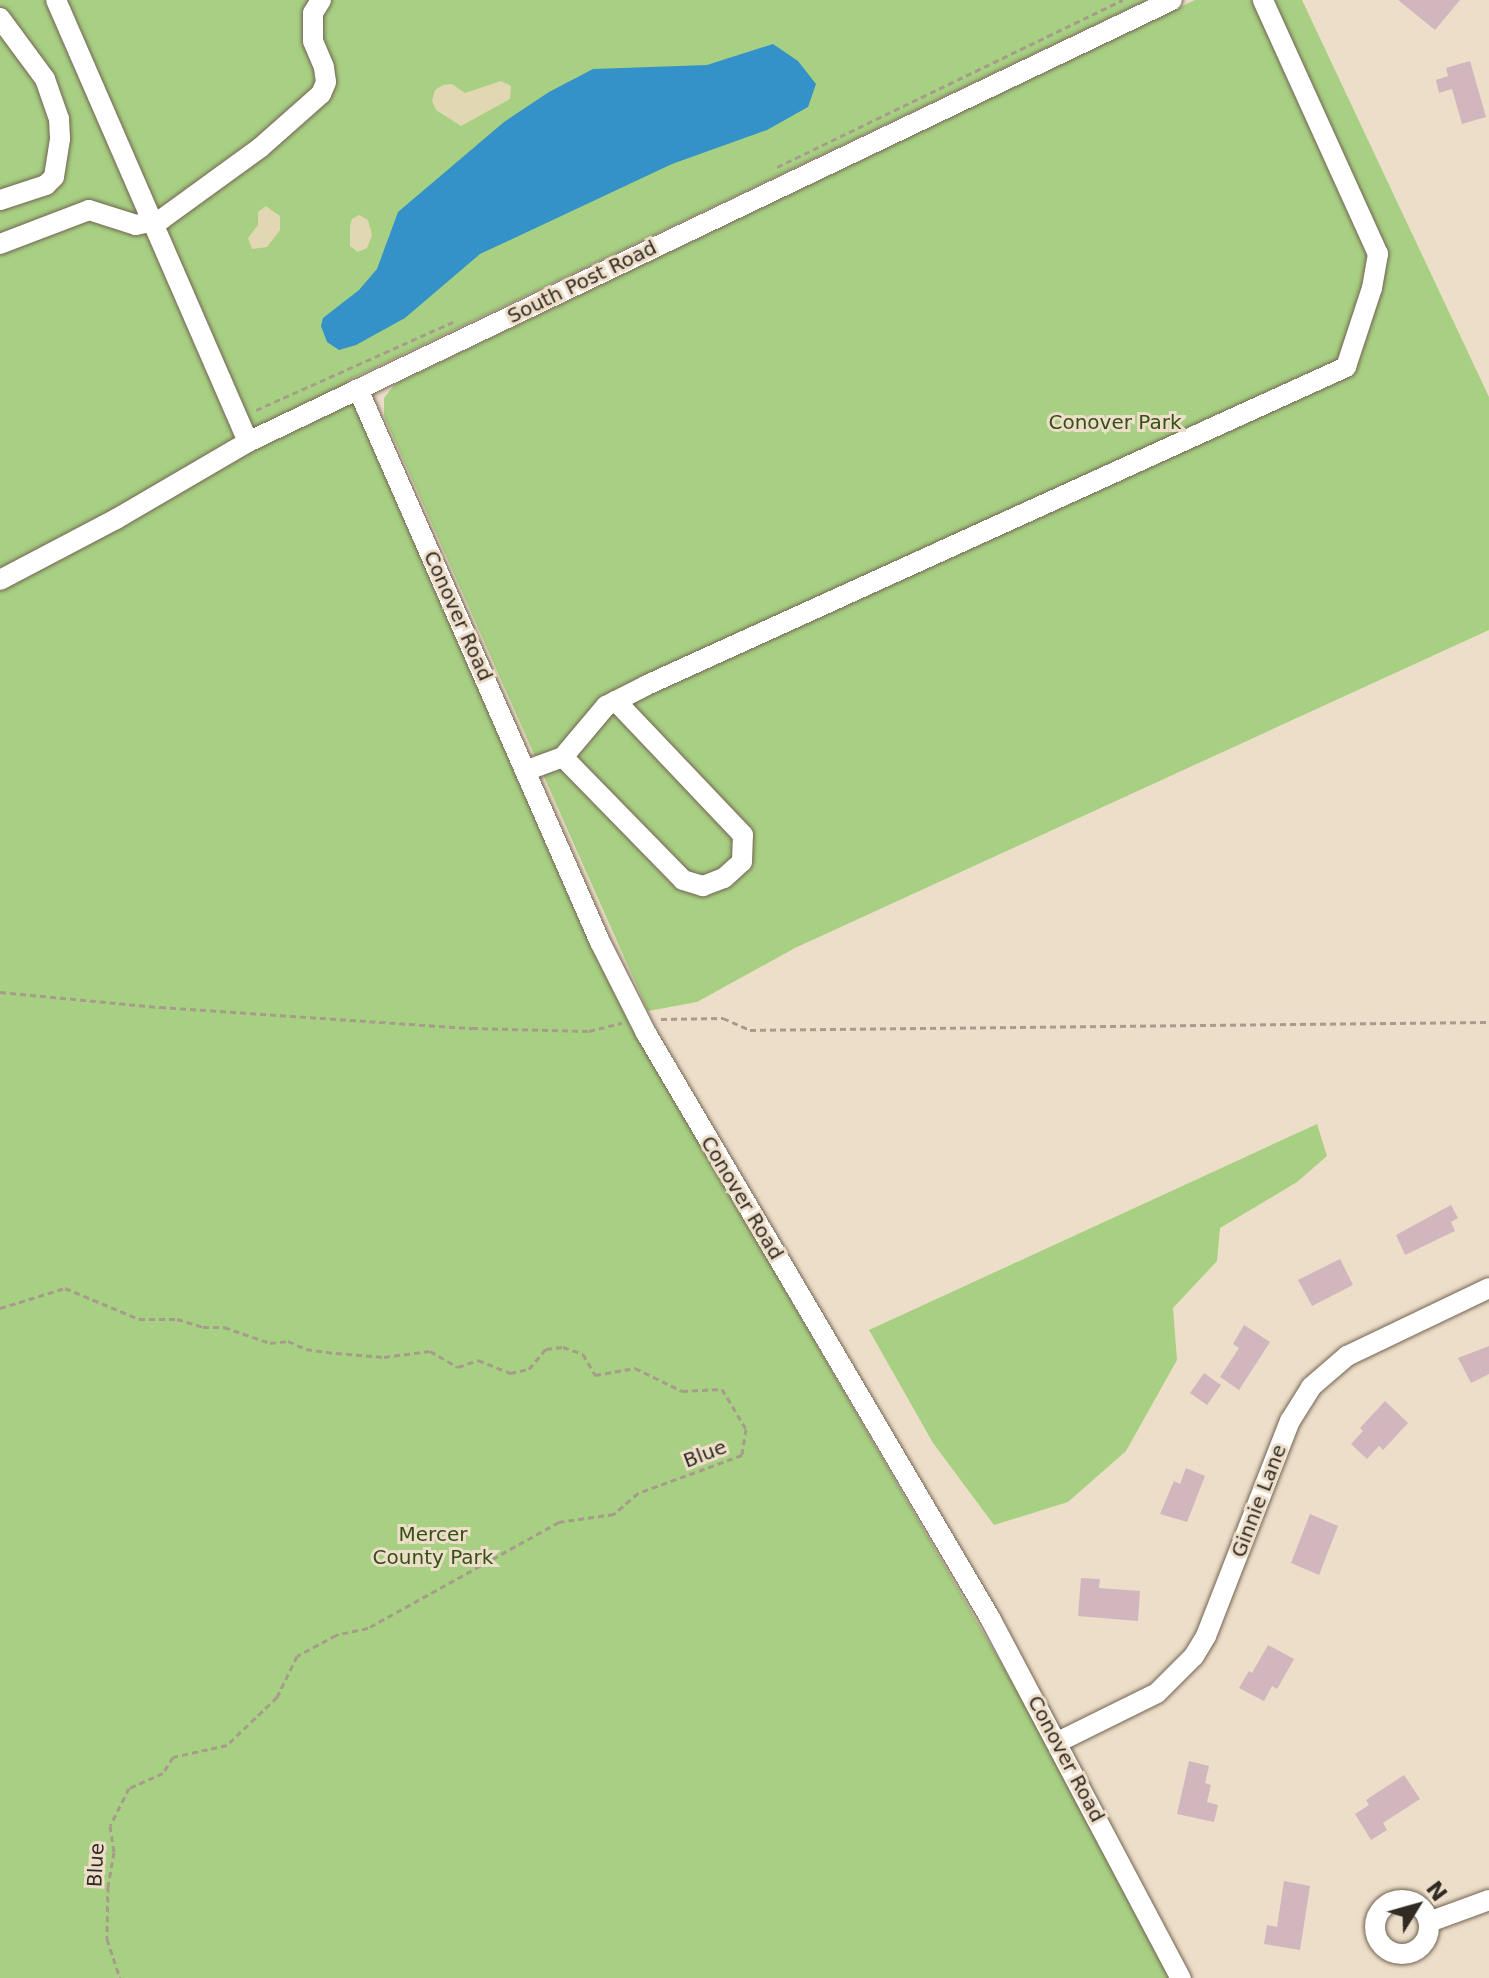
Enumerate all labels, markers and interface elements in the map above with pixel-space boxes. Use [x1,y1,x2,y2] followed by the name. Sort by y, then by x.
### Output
[504,236,660,328] street label: South Post Road
[1048,410,1182,434] park label: Conover Park
[419,547,497,685] street label: Conover Road
[696,1132,788,1264] street label: Conover Road
[680,1435,730,1473] street label: Blue
[1226,1441,1292,1561] street label: Ginnie Lane
[373,1523,493,1570] park label: Mercer County Park
[1023,1692,1109,1826] street label: Conover Road
[83,1842,109,1888] street label: Blue
[1377,1866,1457,1946] north arrow
[1421,1876,1452,1906] text: N

